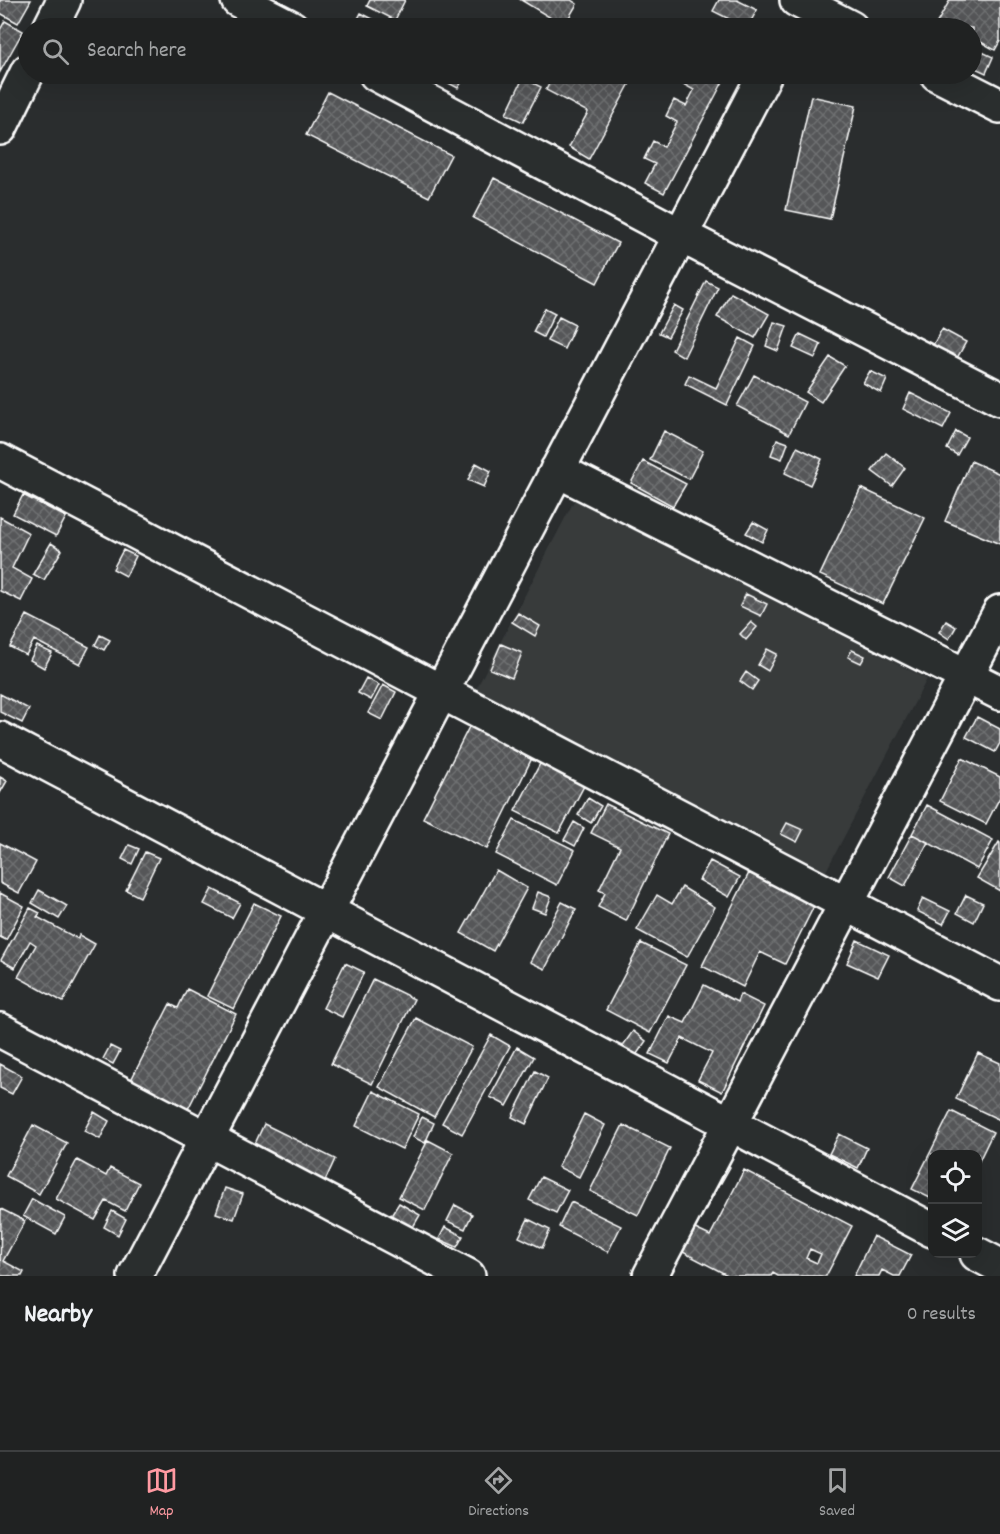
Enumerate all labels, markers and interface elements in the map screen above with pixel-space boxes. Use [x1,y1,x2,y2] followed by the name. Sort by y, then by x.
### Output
[18,18,982,84] search box
[39,35,72,68] icon: search
[87,36,186,67] text: Search here
[928,1150,982,1258] map controls
[928,1150,982,1204] button: locate
[928,1204,982,1258] button: layers
[24,1297,92,1334] text: Nearby
[907,1301,976,1329] text: 0 results
[145,1464,178,1523] tab: Map
[468,1464,529,1523] tab: Directions
[819,1464,855,1523] tab: Saved

